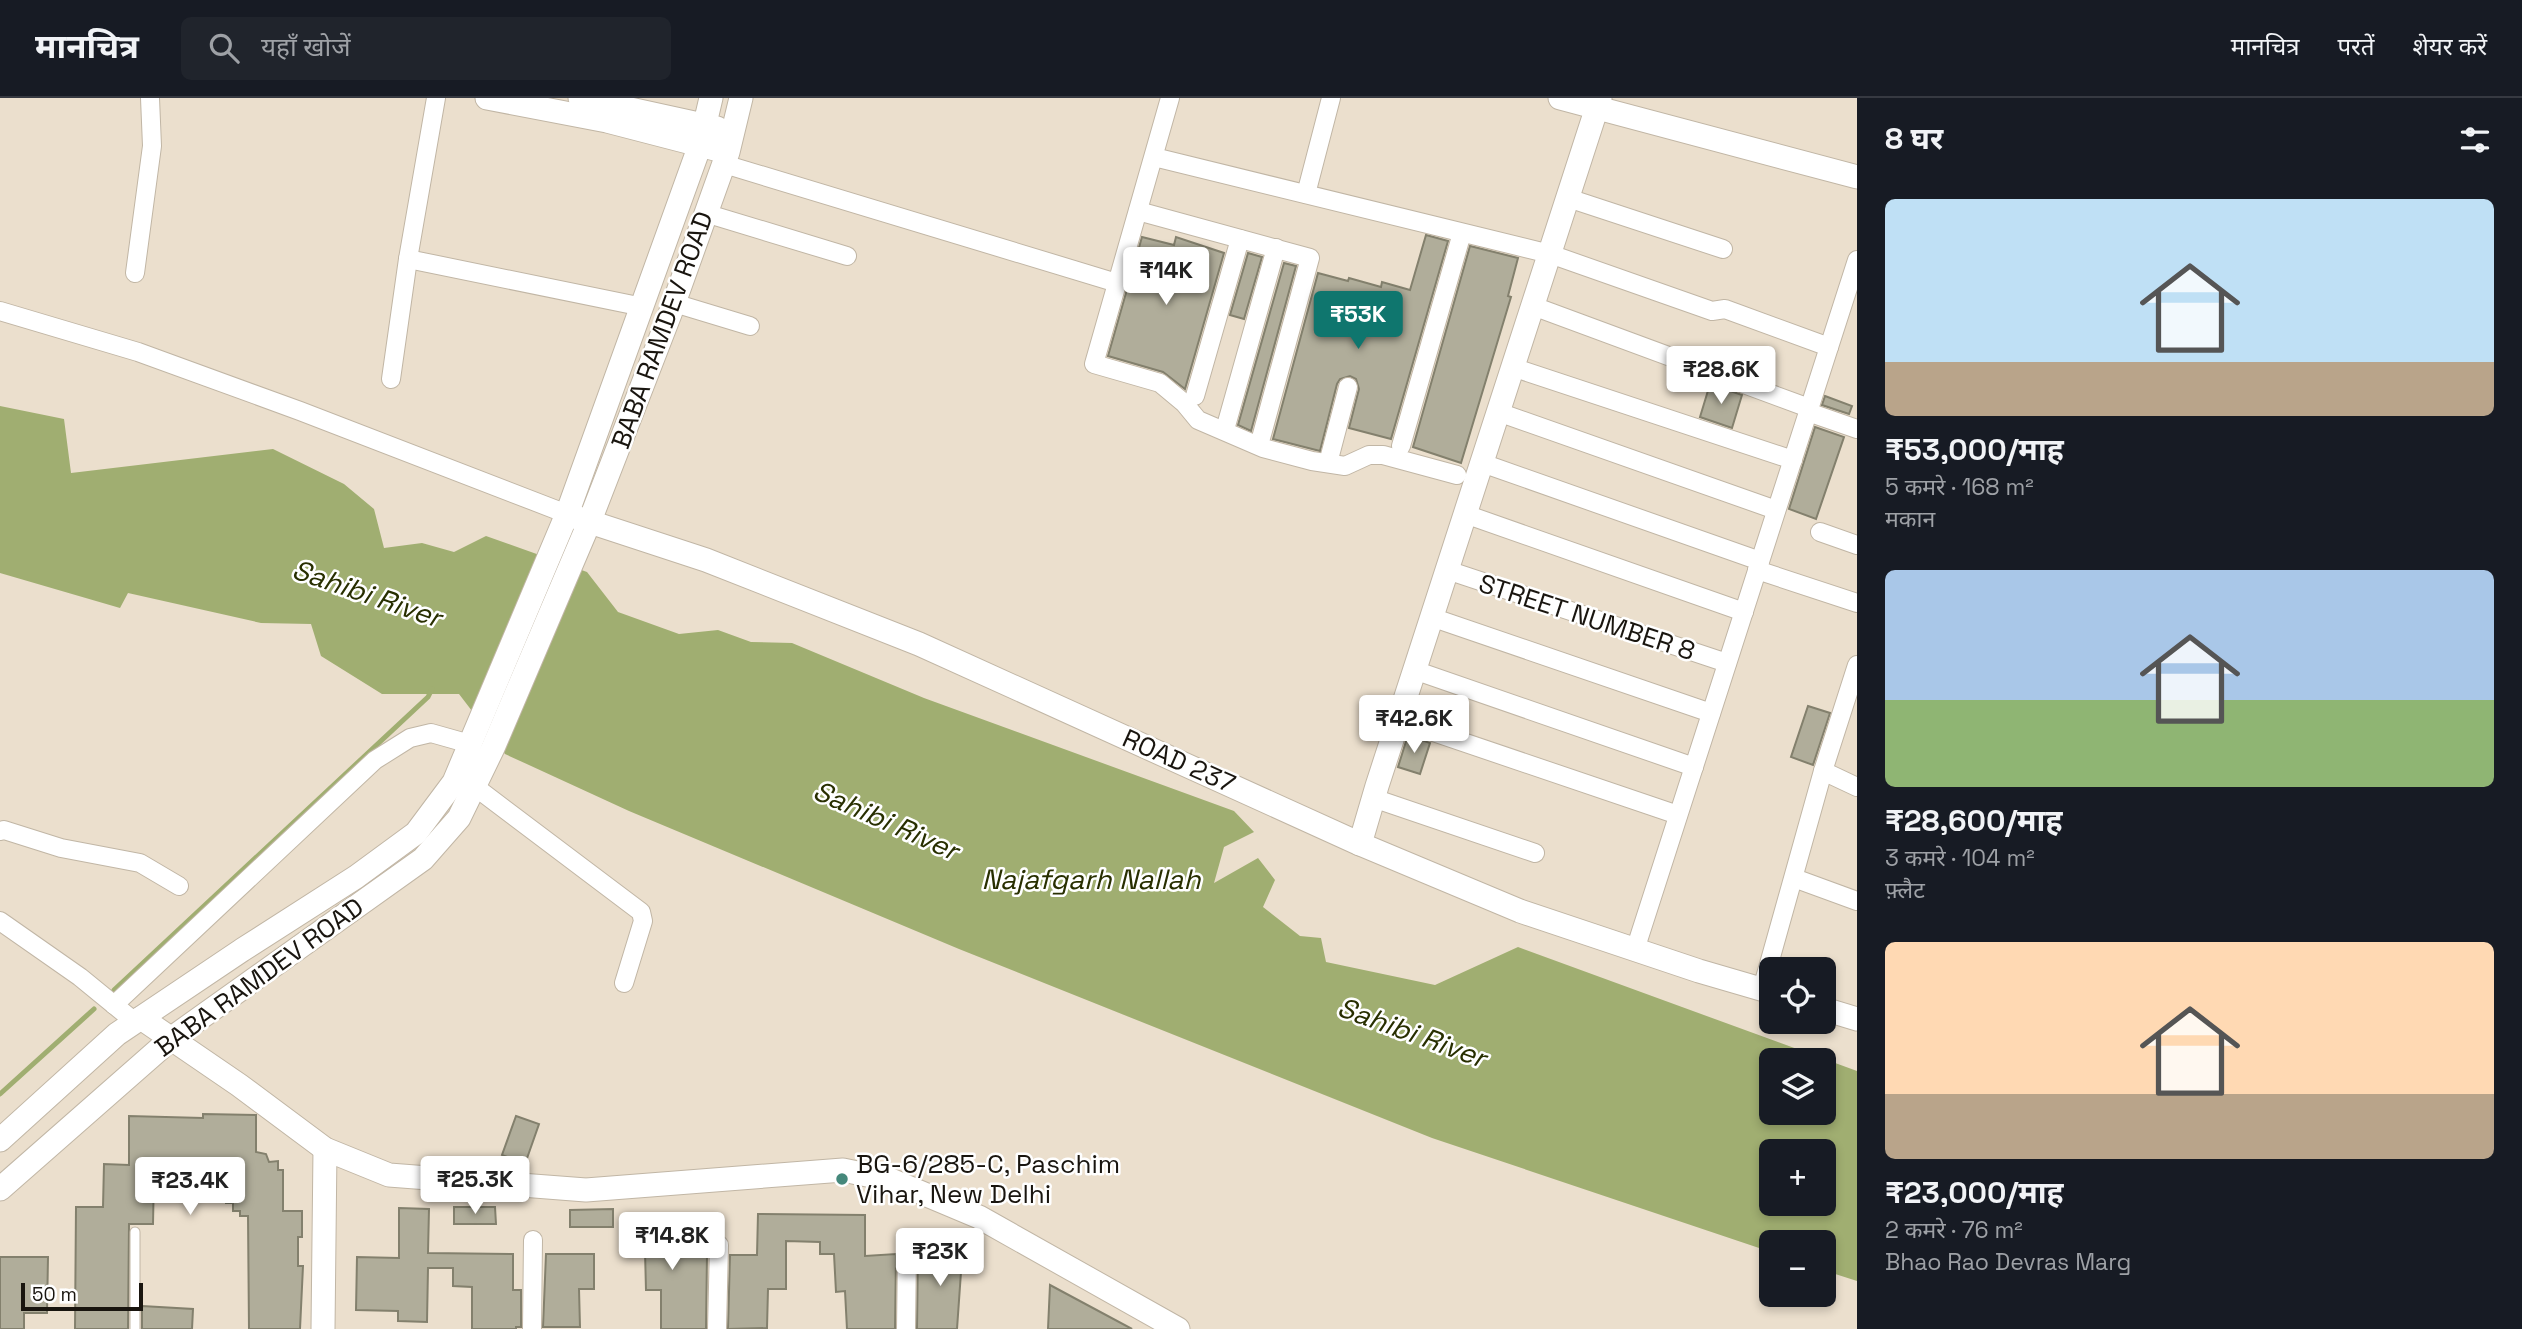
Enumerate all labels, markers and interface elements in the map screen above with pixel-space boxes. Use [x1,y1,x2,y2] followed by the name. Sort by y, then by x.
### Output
[181,17,671,80] search box
[35,26,139,68] text: मानचित्र
[205,29,243,67] icon: search
[261,30,351,64] text: यहाँ खोजें
[2231,31,2299,62] text: मानचित्र
[2337,31,2375,62] text: परतें
[2413,31,2487,62] text: शेयर करें
[1885,119,1943,158] text: 8 घर
[2456,121,2494,159] icon: filters
[603,207,721,453] street label: BABA RAMDEV ROAD
[2127,245,2253,371] icon: home
[1125,248,1207,307] pin: ₹14K
[1139,255,1193,285] text: ₹14K
[1317,292,1399,351] pin: ₹53K
[1330,299,1386,329] text: ₹53K
[1664,346,1778,406] pin: ₹28.6K
[1682,354,1760,384] text: ₹28.6K
[1885,430,2064,469] text: ₹53,000/माह
[1885,472,2034,502] text: 5 कमरे · 168 m²
[1885,504,1935,534] text: मकान
[288,551,450,636] water label: Sahibi River
[1474,566,1700,668] street label: STREET NUMBER 8
[2127,616,2253,742] icon: home
[1357,696,1471,755] pin: ₹42.6K
[1375,703,1453,733] text: ₹42.6K
[1117,721,1241,801] street label: ROAD 237
[808,772,968,869] water label: Sahibi River
[1885,801,2062,840] text: ₹28,600/माह
[1885,843,2035,873] text: 3 कमरे · 104 m²
[981,861,1201,897] water label: Najafgarh Nallah
[1885,875,1925,905] text: फ़्लैट
[148,890,370,1064] street label: BABA RAMDEV ROAD
[1759,957,1836,1307] map controls
[1759,957,1836,1034] button: locate
[1333,988,1494,1077] water label: Sahibi River
[2127,988,2253,1114] icon: home
[1759,1048,1836,1125] button: layers
[1759,1139,1836,1216] button: +
[856,1147,1120,1211] place label: BG-6/285-C, Paschim Vihar, New Delhi
[418,1156,532,1216] pin: ₹25.3K
[133,1158,247,1217] pin: ₹23.4K
[436,1164,514,1194] text: ₹25.3K
[151,1165,229,1195] text: ₹23.4K
[834,1171,850,1187] marker: BG-6/285-C, Paschim Vihar, New Delhi
[1885,1173,2064,1212] text: ₹23,000/माह
[615,1212,729,1272] pin: ₹14.8K
[1885,1215,2023,1245] text: 2 कमरे · 76 m²
[635,1220,709,1250] text: ₹14.8K
[899,1228,981,1288] pin: ₹23K
[1759,1230,1836,1307] button: −
[912,1236,968,1266] text: ₹23K
[1885,1247,2131,1277] text: Bhao Rao Devras Marg
[21,1280,144,1312] scale bar
[32,1282,77,1307] text: 50 m

